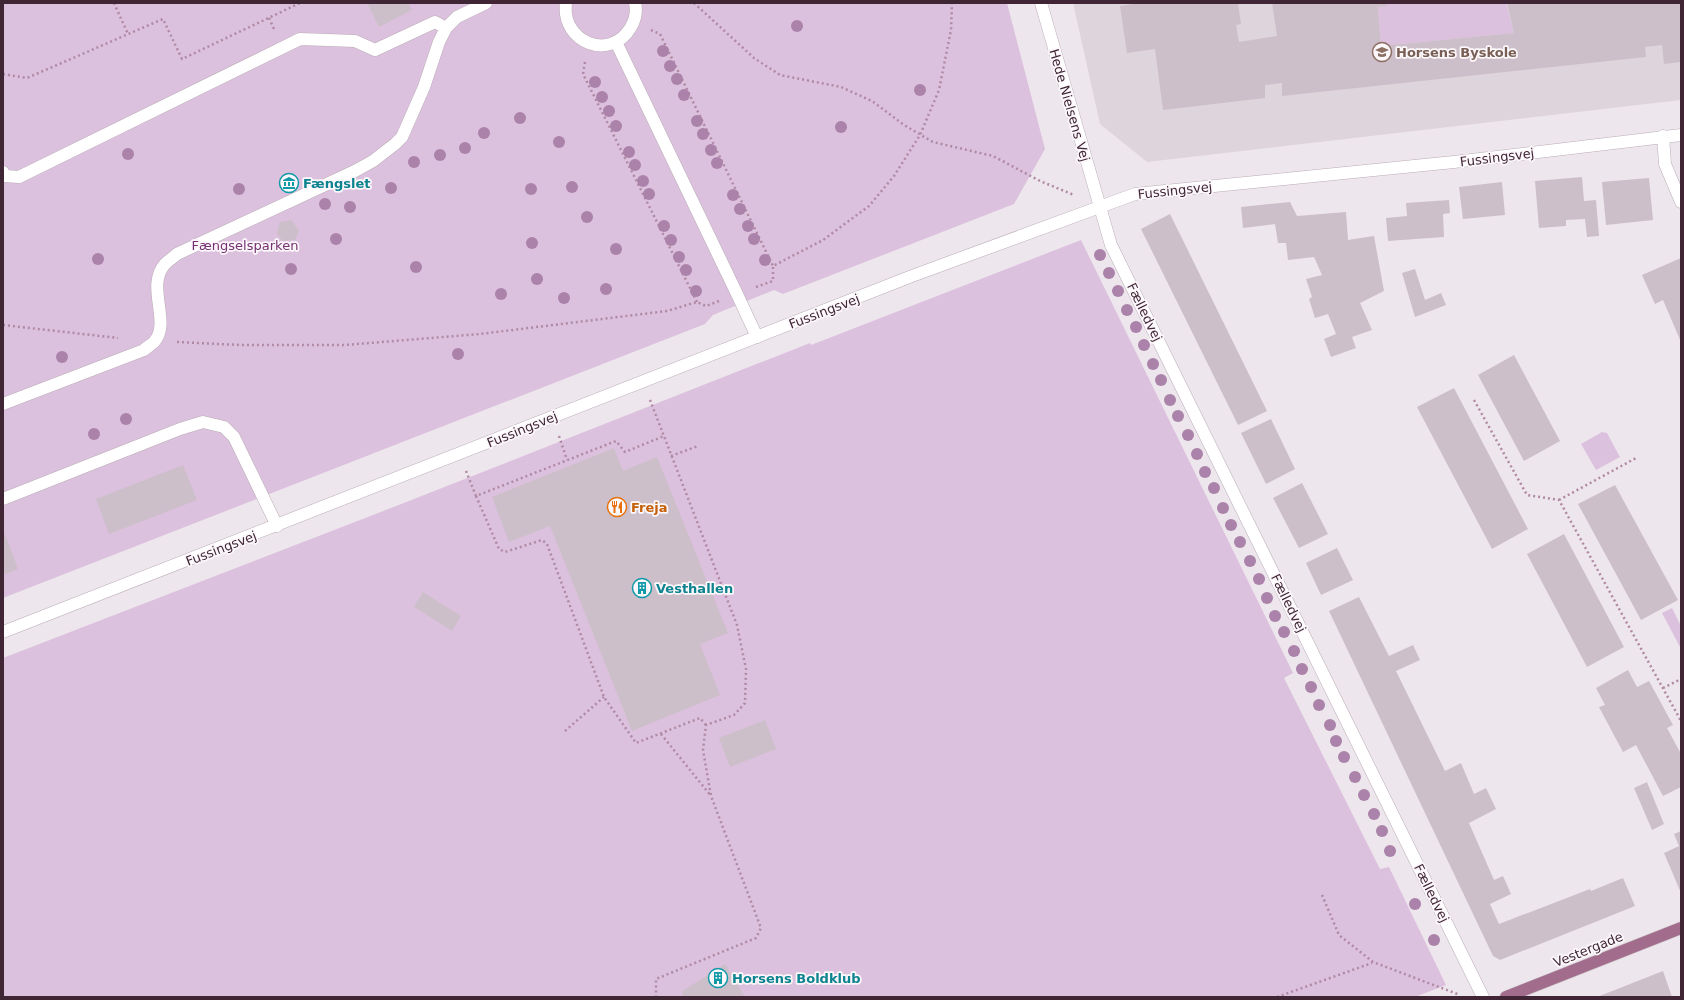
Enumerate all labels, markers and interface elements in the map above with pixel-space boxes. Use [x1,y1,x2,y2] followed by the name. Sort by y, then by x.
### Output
[1371,41,1393,63] school or university icon: Horsens Byskole
[1396,45,1517,60] place label: Horsens Byskole
[1046,47,1093,163] street label: Hede Nielsens Vej
[1459,145,1535,169] street label: Fussingsvej
[278,172,300,194] museum icon: Fængslet
[303,176,371,191] place label: Fængslet
[1137,179,1213,202] street label: Fussingsvej
[192,238,298,253] park label: Fængselsparken
[1124,281,1165,344] street label: Fælledvej
[787,291,862,332] street label: Fussingsvej
[485,409,560,450] street label: Fussingsvej
[606,496,628,518] restaurant icon: Freja
[631,500,668,515] place label: Freja
[184,528,259,569] street label: Fussingsvej
[1268,572,1309,635] street label: Fælledvej
[631,577,653,599] building icon: Vesthallen
[656,581,733,596] place label: Vesthallen
[1411,862,1452,925] street label: Fælledvej
[1551,929,1625,970] street label: Vestergade
[707,967,729,989] building icon: Horsens Boldklub
[732,971,861,986] place label: Horsens Boldklub

